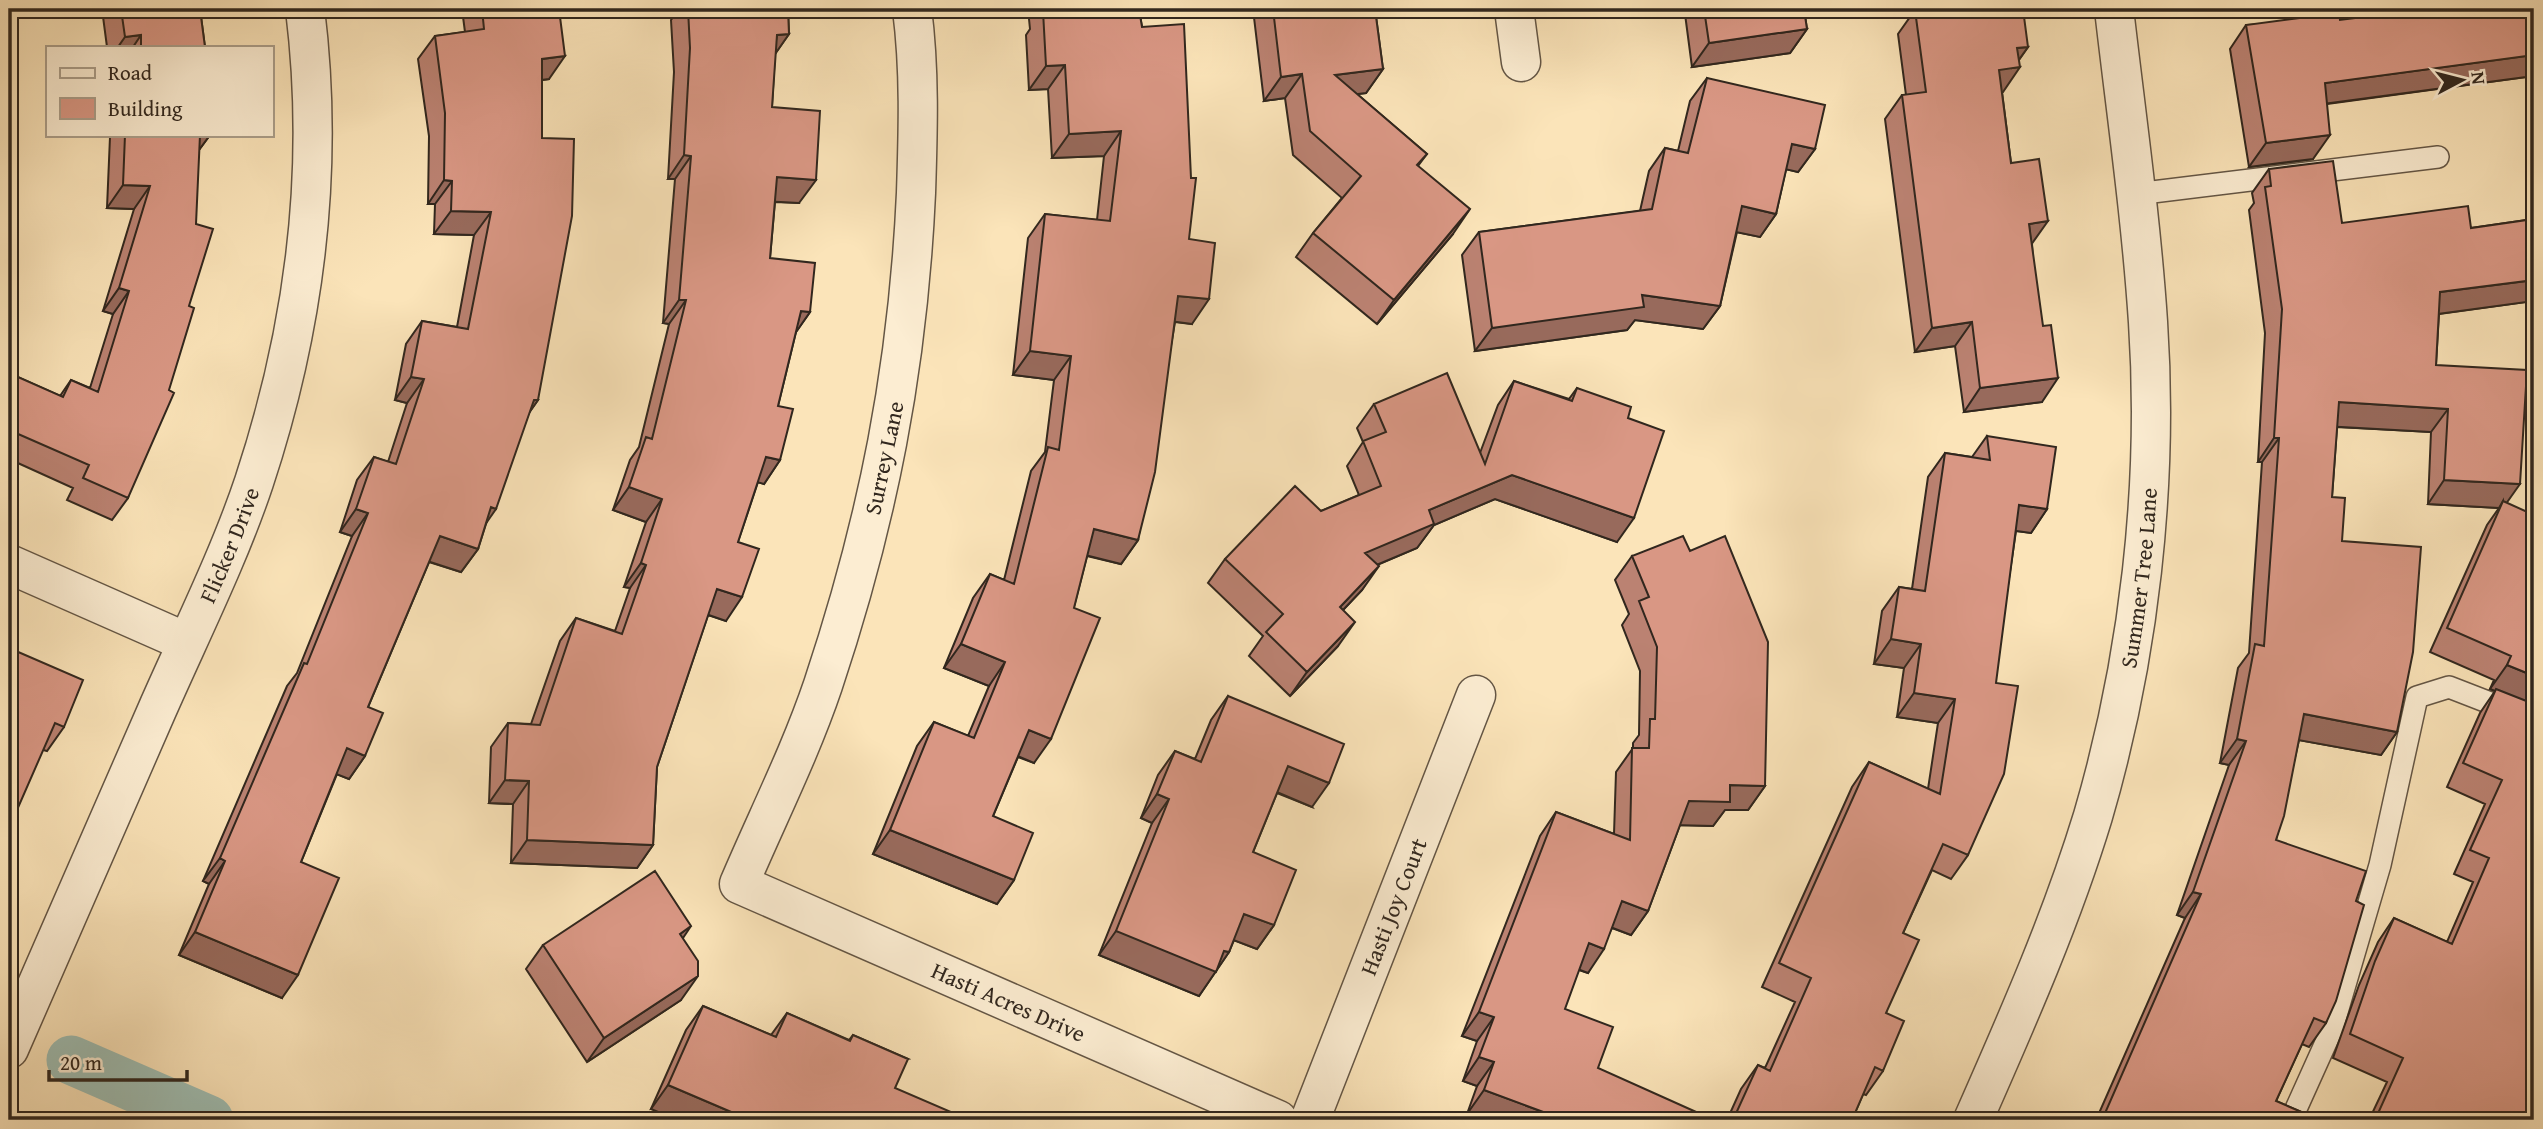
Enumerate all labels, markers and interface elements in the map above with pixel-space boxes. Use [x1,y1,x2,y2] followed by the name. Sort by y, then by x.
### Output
[46,46,273,136] legend
[2428,46,2498,116] north arrow
[108,57,153,88] text: Road
[2464,70,2494,86] text: N
[108,93,183,124] text: Building
[855,398,912,518] street label: Surrey Lane
[190,483,267,608] street label: Flicker Drive
[2111,487,2165,671] street label: Summer Tree Lane
[1351,833,1435,980] street label: Hasti Joy Court
[927,953,1091,1050] street label: Hasti Acres Drive
[49,1038,187,1082] scale bar
[60,1047,102,1078] text: 20 m

